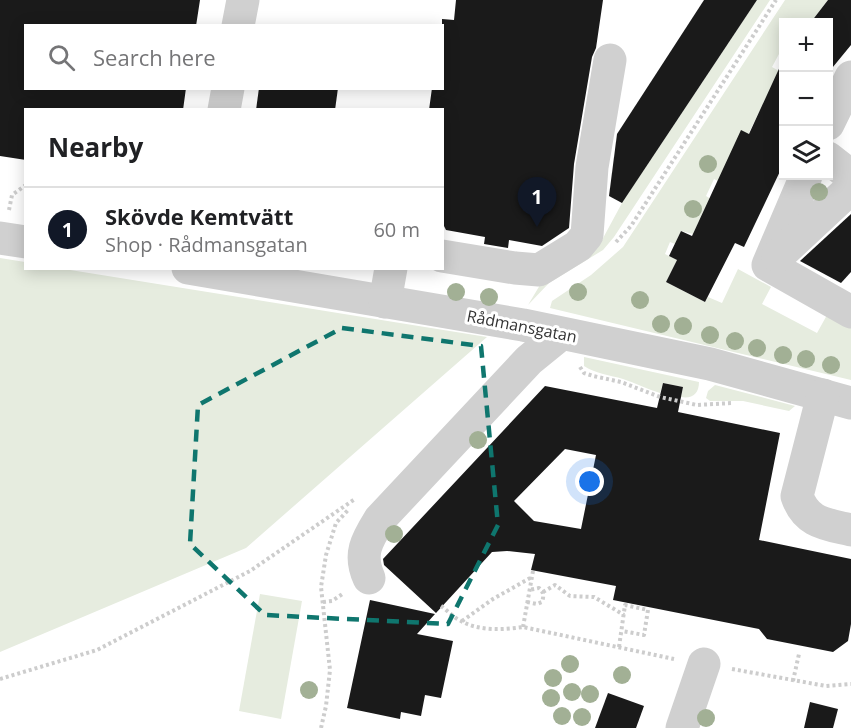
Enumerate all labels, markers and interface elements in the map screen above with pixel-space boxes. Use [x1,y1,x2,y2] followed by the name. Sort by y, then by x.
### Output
[779,18,833,180] map controls
[779,18,833,72] button: +
[24,24,444,90] search box
[45,41,78,74] icon: search
[93,42,216,72] text: Search here
[779,72,833,126] button: −
[779,126,833,180] button: layers
[48,129,143,165] text: Nearby
[518,178,556,227] pin: 1
[105,201,293,231] text: Skövde Kemtvätt
[62,216,73,243] text: 1
[373,216,420,243] text: 60 m
[105,231,308,258] text: Shop · Rådmansgatan
[465,305,579,347] street label: Rådmansgatan
[575,467,604,496] your location

